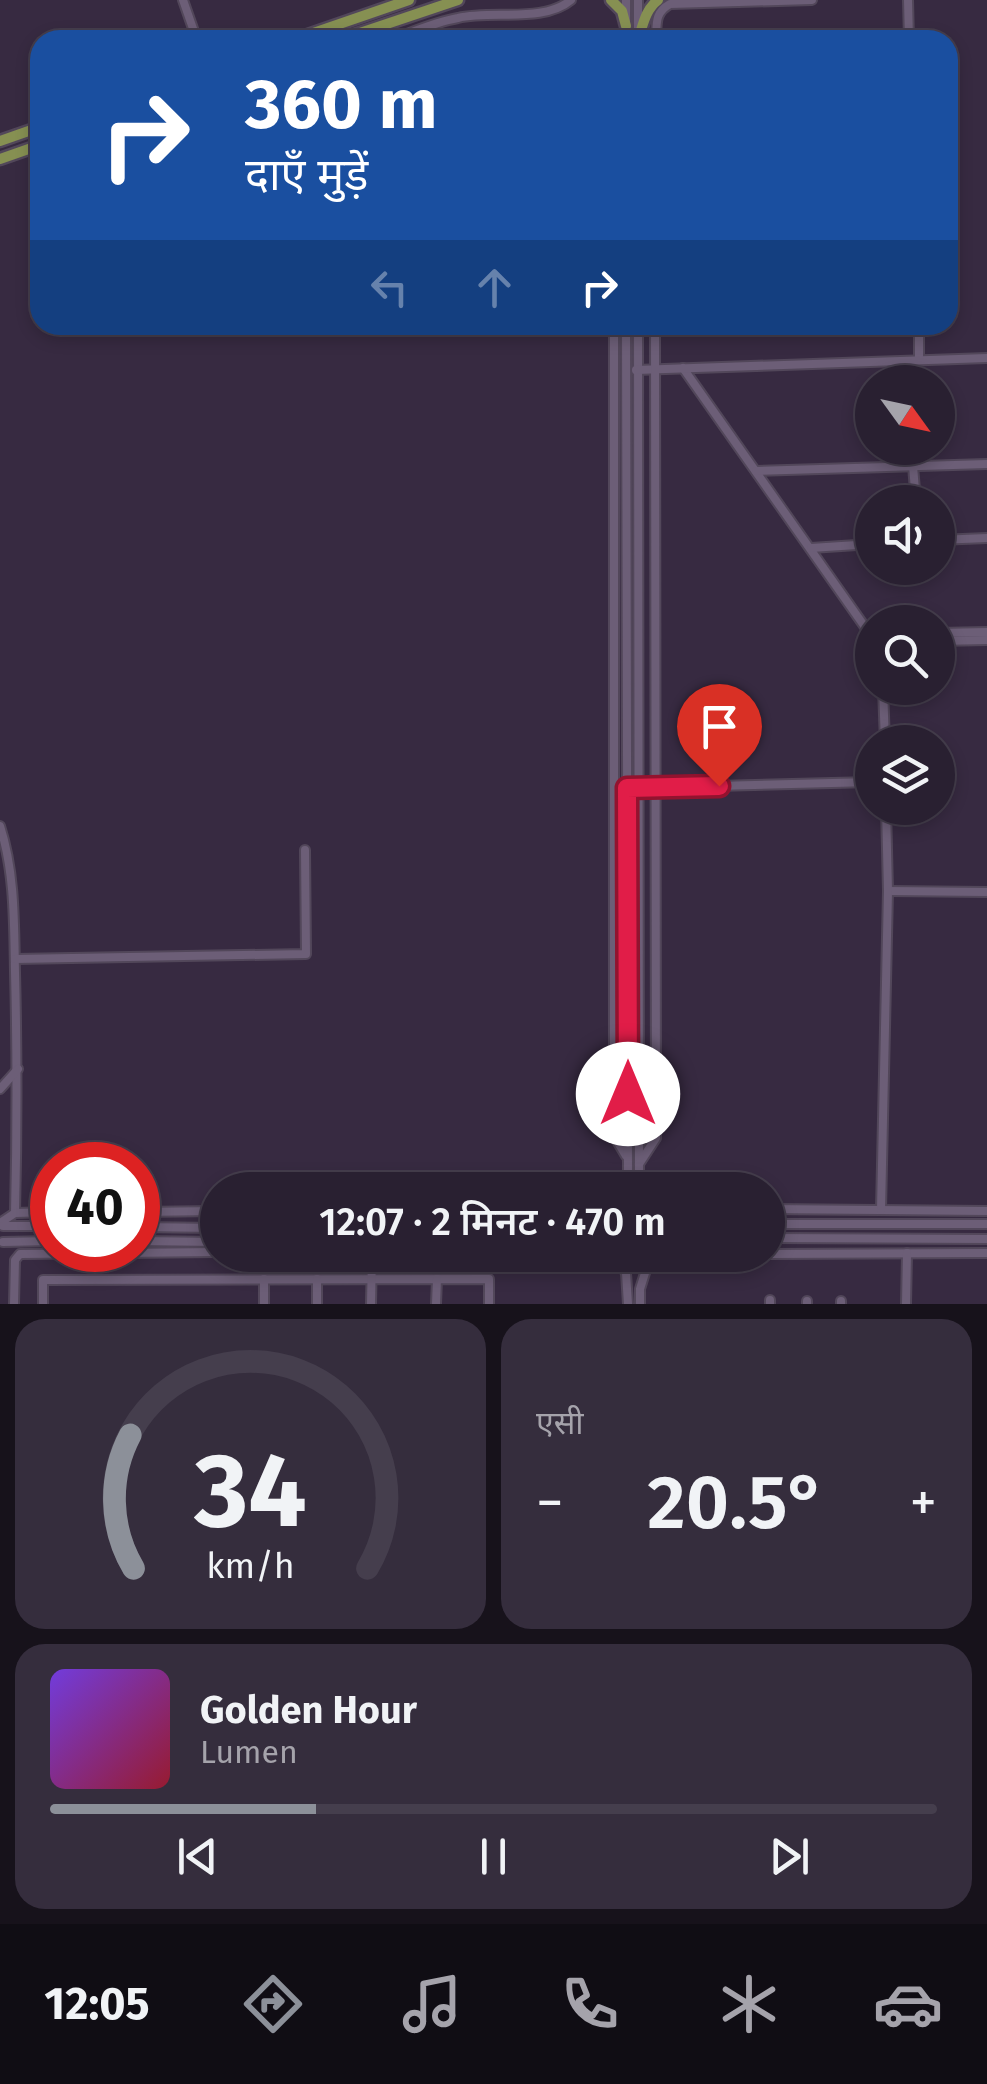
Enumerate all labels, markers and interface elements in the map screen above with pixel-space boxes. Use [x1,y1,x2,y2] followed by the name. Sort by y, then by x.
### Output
[245,63,438,147] text: 360 m
[80,70,210,200] icon: right
[245,148,368,202] text: दाएँ मुड़ें
[362,260,417,315] icon: left
[467,260,522,315] icon: ahead
[572,260,627,315] icon: right
[855,365,955,465] north arrow
[855,365,955,825] map controls
[855,485,955,585] button: sound
[855,605,955,705] button: search
[677,684,762,787] pin
[692,699,747,754] icon: arrive
[855,725,955,825] button: layers
[576,1042,680,1146] position arrow
[30,1142,160,1272] speed limit sign: 40
[319,1199,666,1245] text: 12:07 · 2 मिनट · 470 m
[536,1404,584,1442] text: एसी
[193,1429,307,1554] text: 34
[647,1458,826,1548] text: 20.5°
[536,1470,564,1536] text: −
[910,1470,937,1536] text: +
[206,1545,295,1587] text: km/h
[200,1687,417,1733] text: Golden Hour
[200,1733,298,1771] text: Lumen
[170,1829,225,1884] icon: previous
[466,1829,521,1884] icon: pause
[762,1829,817,1884] icon: next
[238,1969,308,2039] icon: directions
[397,1969,467,2039] icon: music
[555,1969,625,2039] icon: phone
[714,1969,784,2039] icon: climate
[873,1969,943,2039] icon: car
[44,1977,150,2031] text: 12:05

